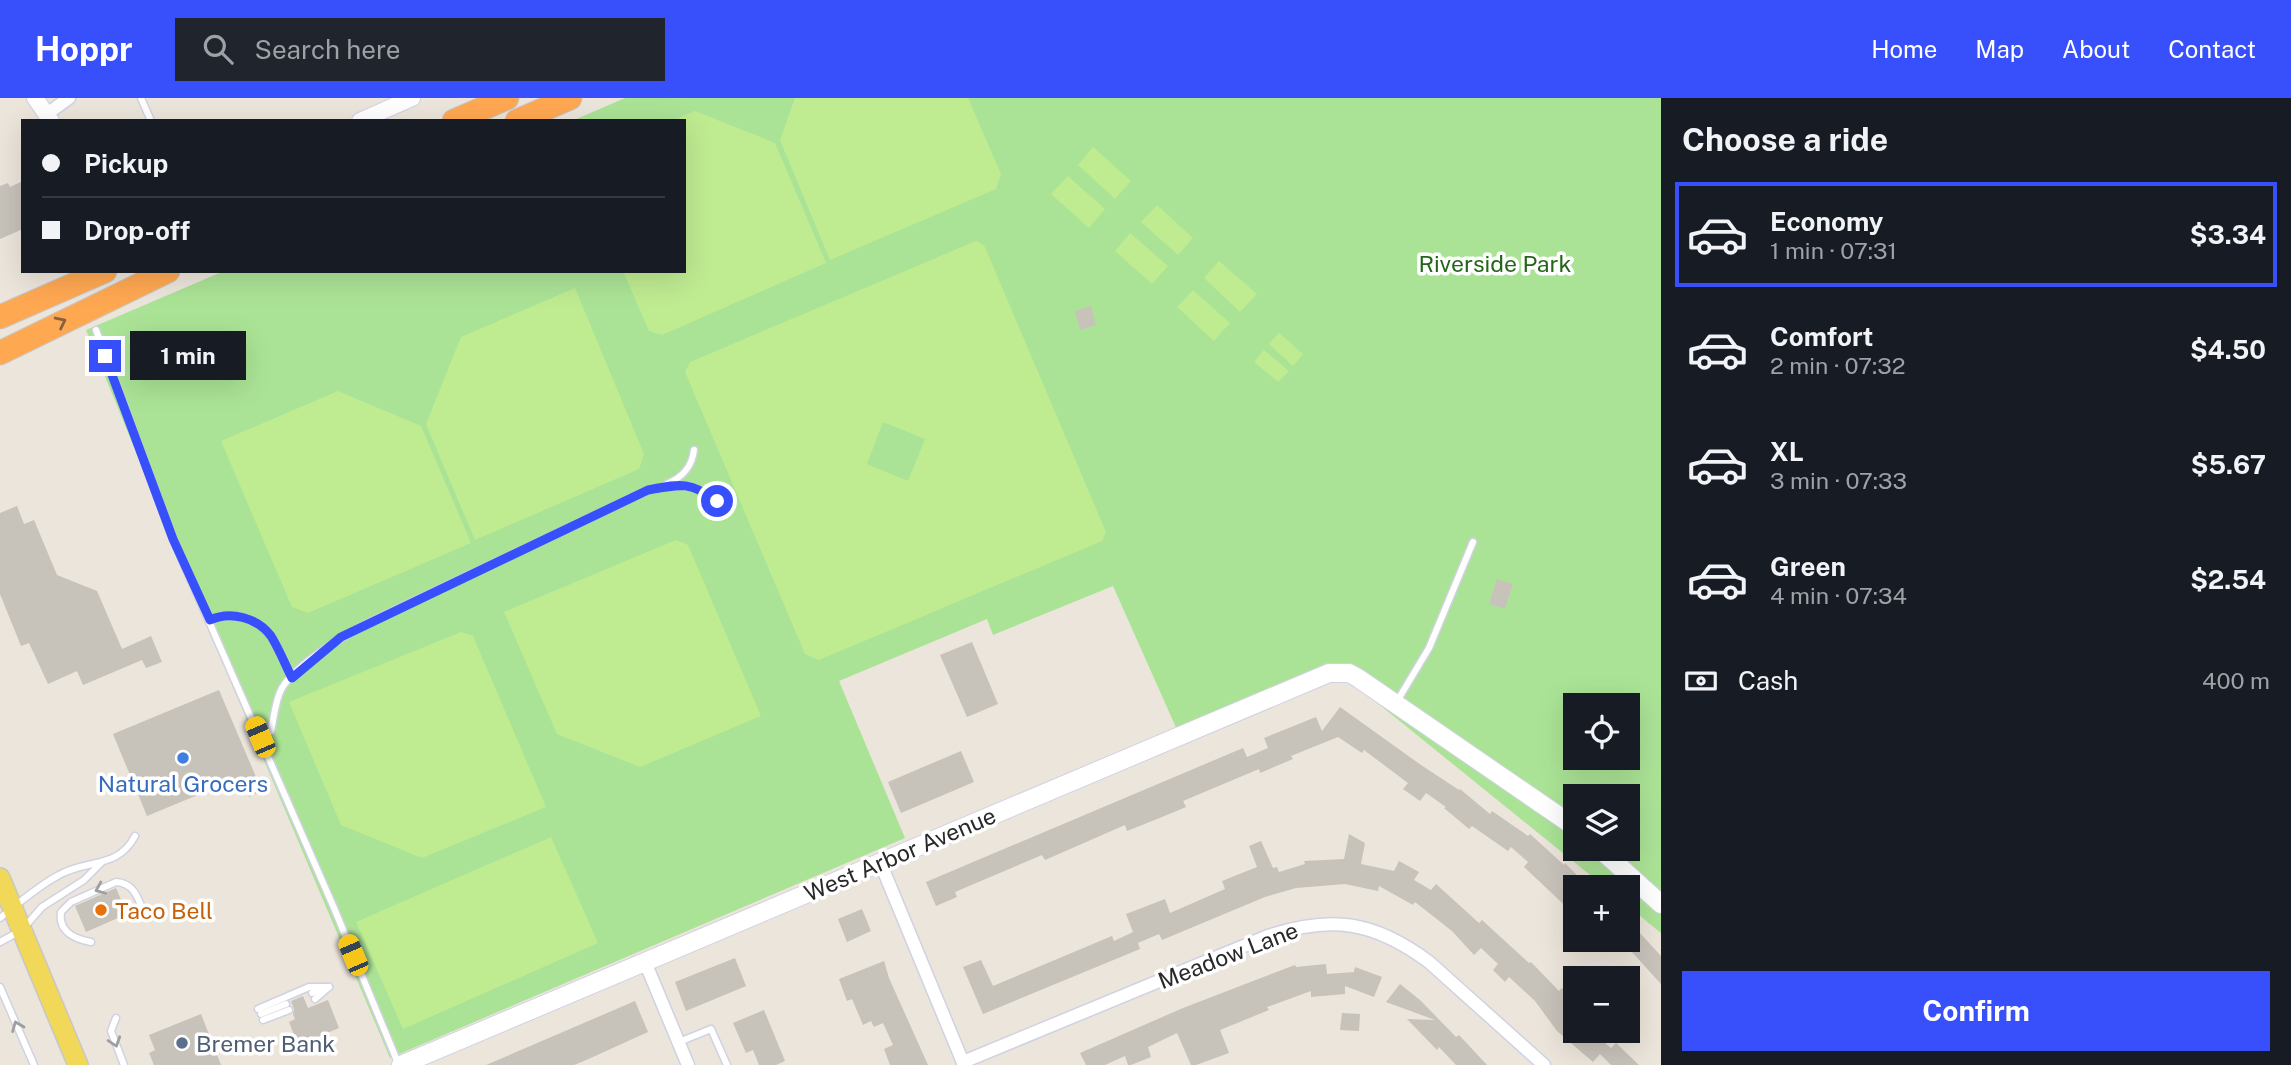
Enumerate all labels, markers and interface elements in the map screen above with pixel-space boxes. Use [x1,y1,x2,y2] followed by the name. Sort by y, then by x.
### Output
[175,18,665,81] search box
[35,30,133,68] text: Hoppr
[199,30,237,68] icon: search
[255,34,401,65] text: Search here
[1871,35,1937,63] text: Home
[1975,35,2024,63] text: Map
[2062,35,2130,63] text: About
[2168,35,2256,63] text: Contact
[1682,121,1888,158] text: Choose a ride
[84,148,168,179] text: Pickup
[1686,203,1749,266] icon: car
[1770,206,1883,237] text: Economy
[84,215,190,246] text: Drop-off
[2190,219,2266,250] text: $3.34
[1770,237,1897,264] text: 1 min · 07:31
[1419,250,1572,277] park label: Riverside Park
[54,317,66,331] one-way arrow
[1686,318,1749,381] icon: car
[1770,321,1873,352] text: Comfort
[130,331,245,380] callout: 1 min
[2190,334,2266,365] text: $4.50
[89,340,121,372] route end
[160,342,216,369] text: 1 min
[1770,352,1905,379] text: 2 min · 07:32
[1686,433,1749,496] icon: car
[1770,436,1804,467] text: XL
[2191,449,2266,480] text: $5.67
[1770,467,1907,494] text: 3 min · 07:33
[701,485,733,517] route start
[1686,548,1749,611] icon: car
[1770,551,1846,582] text: Green
[2190,564,2266,595] text: $2.54
[1770,582,1907,609] text: 4 min · 07:34
[1682,662,1720,700] icon: cash
[1738,665,1798,696] text: Cash
[2202,667,2270,694] text: 400 m
[1563,693,1640,1043] map controls
[1563,693,1640,770] button: locate
[243,714,278,760] car
[175,750,191,766] marker: Natural Grocers
[98,770,268,797] place label: Natural Grocers
[1563,784,1640,861] button: layers
[800,801,1000,907] street label: West Arbor Avenue
[1563,875,1640,952] button: +
[95,881,108,895] one-way arrow
[115,897,213,924] place label: Taco Bell
[93,902,109,918] marker: Taco Bell
[1154,916,1302,994] street label: Meadow Lane
[336,932,371,978] car
[1563,966,1640,1043] button: −
[1682,971,2270,1051] button: Confirm
[12,1020,26,1032] one-way arrow
[196,1030,335,1057] place label: Bremer Bank
[107,1035,121,1047] one-way arrow
[174,1035,190,1051] marker: Bremer Bank

